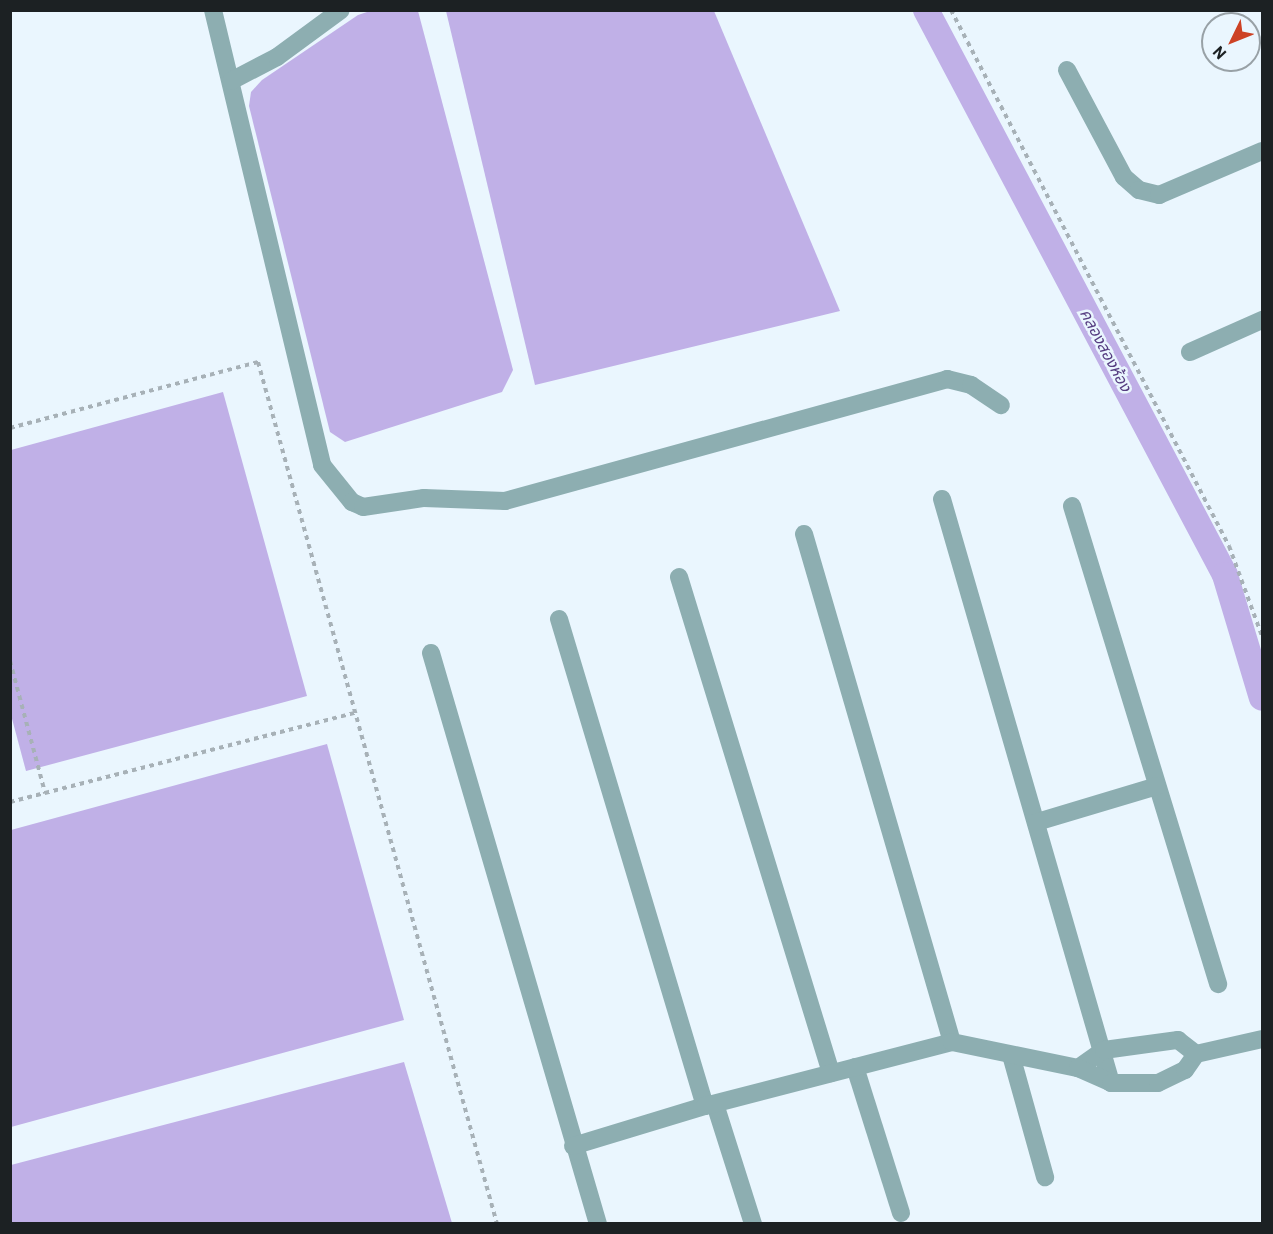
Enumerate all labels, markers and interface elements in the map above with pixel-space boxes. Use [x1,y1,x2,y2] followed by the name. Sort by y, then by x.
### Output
[1201,12,1261,72] north arrow
[1208,43,1230,64] text: N
[1076,305,1136,395] water label: คลองสองห้อง

